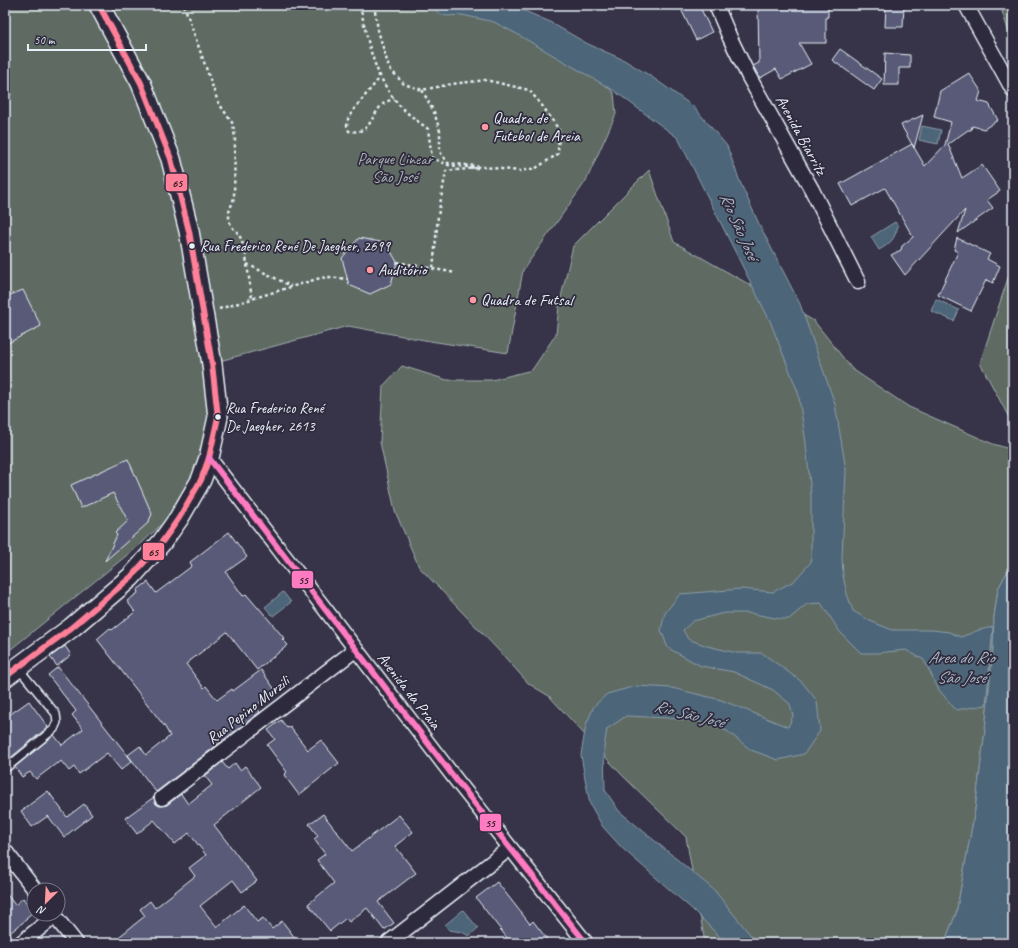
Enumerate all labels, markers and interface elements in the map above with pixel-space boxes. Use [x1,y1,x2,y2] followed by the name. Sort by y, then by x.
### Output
[28,26,146,52] scale bar
[34,32,56,48] text: 50 m
[771,92,832,180] street label: Avenida Biarritz
[493,108,581,146] place label: Quadra de Futebol de Areia
[480,122,490,132] marker: Quadra de Futebol de Areia
[357,149,435,187] park label: Parque Linear São José
[165,173,188,192] line badge: 65
[172,176,183,190] text: 65
[715,189,765,268] water label: Rio São José
[200,237,391,256] place label: Rua Frederico René De Jaegher, 2699
[187,241,197,251] marker: Rua Frederico René De Jaegher, 2699
[378,260,429,280] place label: Auditório
[365,265,375,275] marker: Auditório
[481,290,576,310] place label: Quadra de Futsal
[468,295,478,305] marker: Quadra de Futsal
[226,399,326,436] place label: Rua Frederico René De Jaegher, 2613
[213,412,223,422] marker: Rua Frederico René De Jaegher, 2613
[142,542,165,561] line badge: 65
[148,545,159,559] text: 65
[291,570,314,589] line badge: 55
[298,573,309,587] text: 55
[928,647,997,688] water label: Area do Rio São José
[373,649,446,734] street label: Avenida da Praia
[203,670,295,749] street label: Rua Pepino Murzili
[652,695,731,734] water label: Rio São José
[479,813,502,832] line badge: 55
[485,816,496,830] text: 55
[26,882,66,922] north arrow
[34,902,48,919] text: N

